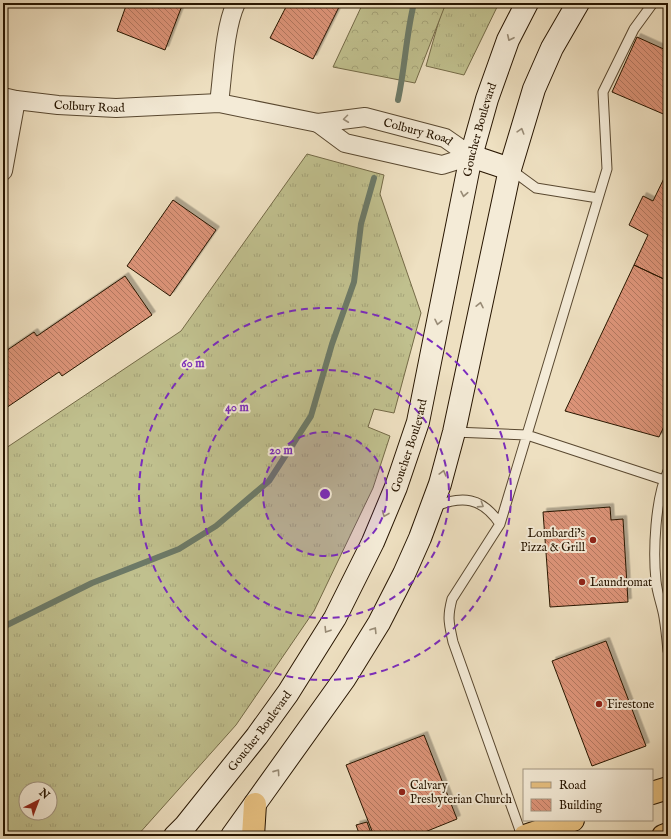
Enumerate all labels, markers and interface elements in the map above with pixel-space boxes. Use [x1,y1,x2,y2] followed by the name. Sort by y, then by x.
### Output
[507,34,515,41] one-way arrow
[460,80,500,178] street label: Goucher Boulevard
[53,98,126,116] street label: Colbury Road
[343,114,349,123] one-way arrow
[382,115,456,149] street label: Colbury Road
[516,128,525,135] one-way arrow
[460,191,468,197] one-way arrow
[476,302,484,309] one-way arrow
[435,318,443,325] one-way arrow
[182,356,205,371] text: 60 m
[388,397,431,495] street label: Goucher Boulevard
[225,400,250,415] text: 40 m
[269,443,293,458] text: 20 m
[438,470,447,477] one-way arrow
[318,487,332,501] centre of rings
[477,501,484,508] one-way arrow
[382,509,390,517] one-way arrow
[521,526,586,555] place label: Lombardi’s Pizza & Grill
[588,535,598,545] marker: Lombardi’s Pizza & Grill
[590,575,652,590] place label: Laundromat
[577,577,587,587] marker: Laundromat
[325,626,332,633] one-way arrow
[370,627,377,634] one-way arrow
[225,688,295,774] street label: Goucher Boulevard
[607,697,655,712] place label: Firestone
[594,699,604,709] marker: Firestone
[523,769,653,821] legend
[272,770,279,777] one-way arrow
[410,778,512,807] place label: Calvary Presbyterian Church
[559,778,587,793] text: Road
[18,781,58,821] north arrow
[35,785,53,803] text: N
[397,787,407,797] marker: Calvary Presbyterian Church
[559,798,603,813] text: Building

